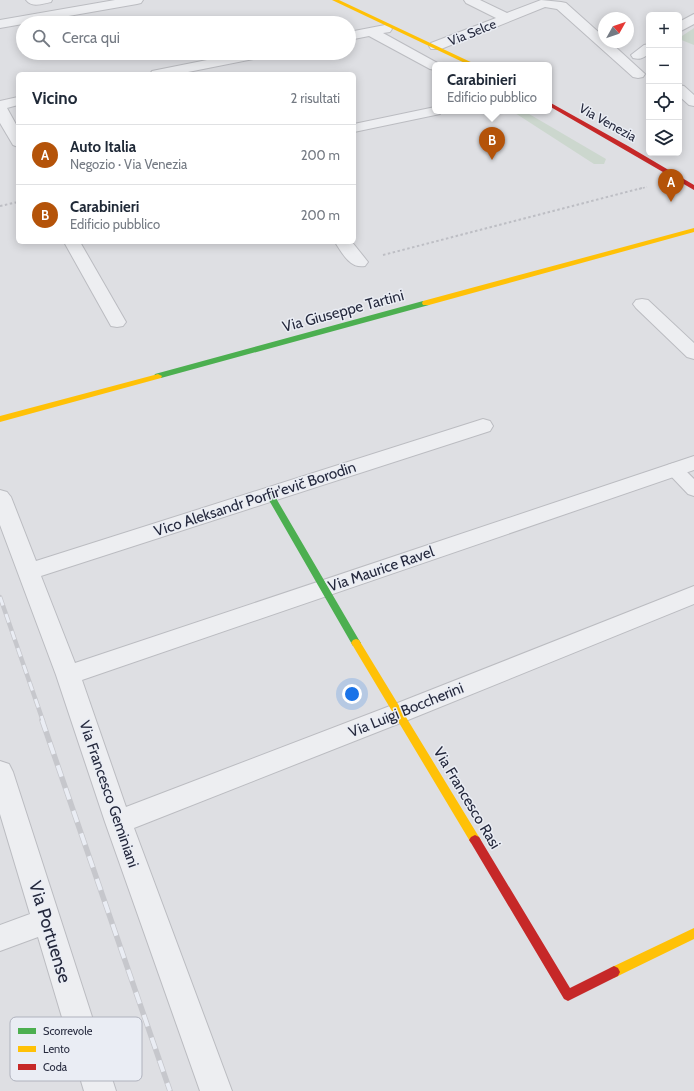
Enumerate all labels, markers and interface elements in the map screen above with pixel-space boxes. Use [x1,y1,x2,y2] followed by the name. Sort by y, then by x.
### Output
[598,12,634,48] north arrow
[646,12,682,156] map controls
[646,12,682,48] button: +
[446,15,499,49] street label: Via Selce
[16,16,356,60] search box
[30,27,52,49] icon: search
[62,29,120,47] text: Cerca qui
[646,48,682,84] button: −
[432,62,552,114] popup
[447,71,516,89] text: Carabinieri
[646,84,682,120] button: locate
[32,88,77,108] text: Vicino
[447,89,537,105] text: Edificio pubblico
[291,90,340,106] text: 2 risultati
[576,100,640,145] street label: Via Venezia
[646,120,682,156] button: layers
[479,127,505,160] pin: B
[70,138,136,156] text: Auto Italia
[41,147,49,163] text: A
[301,147,340,163] text: 200 m
[70,156,187,172] text: Negozio · Via Venezia
[658,169,684,202] pin: A
[70,198,139,216] text: Carabinieri
[41,207,49,223] text: B
[301,207,340,223] text: 200 m
[70,216,160,232] text: Edificio pubblico
[280,286,406,336] street label: Via Giuseppe Tartini
[152,458,358,540] street label: Vico Aleksandr Porfir'evič Borodin
[326,542,437,596] street label: Via Maurice Ravel
[346,679,466,741] street label: Via Luigi Boccherini
[342,684,362,704] your location
[75,718,143,870] street label: Via Francesco Geminiani
[430,744,504,852] street label: Via Francesco Rasi
[24,878,76,986] street label: Via Portuense
[10,1017,142,1081] legend
[43,1024,93,1038] text: Scorrevole
[43,1042,70,1056] text: Lento
[43,1060,68,1074] text: Coda

